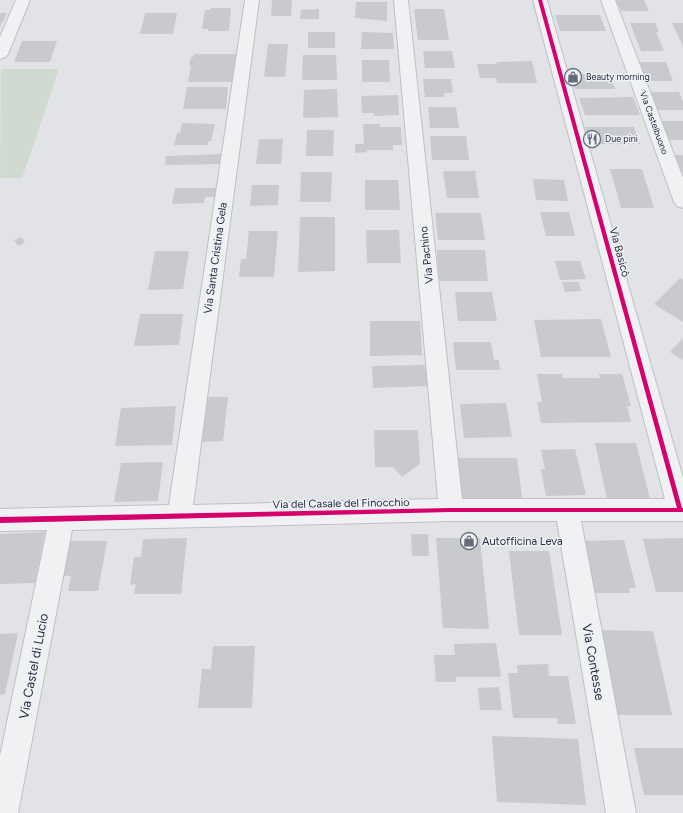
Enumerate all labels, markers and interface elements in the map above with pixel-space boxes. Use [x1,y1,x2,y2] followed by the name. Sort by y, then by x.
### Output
[563,67,583,87] shop icon: Beauty morning
[586,71,650,82] place label: Beauty morning
[638,90,671,156] street label: Via Castelbuono
[582,129,602,149] restaurant icon: Due pini
[605,133,638,144] place label: Due pini
[201,202,230,315] street label: Via Santa Cristina Gela
[417,226,436,284] street label: Via Pachino
[607,226,632,278] street label: Via Basicò
[272,496,410,511] street label: Via del Casale del Finocchio
[459,531,479,551] shop icon: Autofficina Leva
[482,535,563,548] place label: Autofficina Leva
[16,612,51,720] street label: Via Castel di Lucio
[579,623,608,701] street label: Via Contesse

